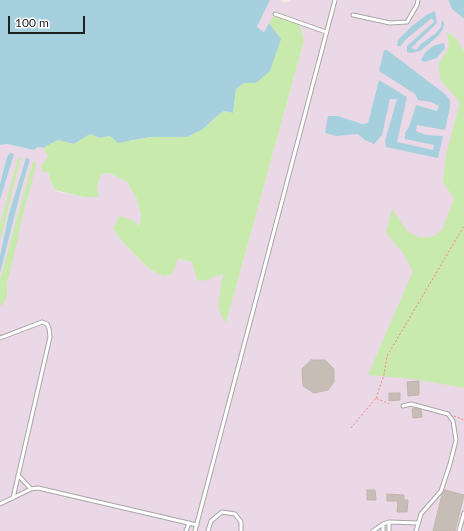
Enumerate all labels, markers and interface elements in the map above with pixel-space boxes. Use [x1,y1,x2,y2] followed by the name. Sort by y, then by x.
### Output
[10,8,87,34] scale bar
[15,15,49,30] text: 100 m

